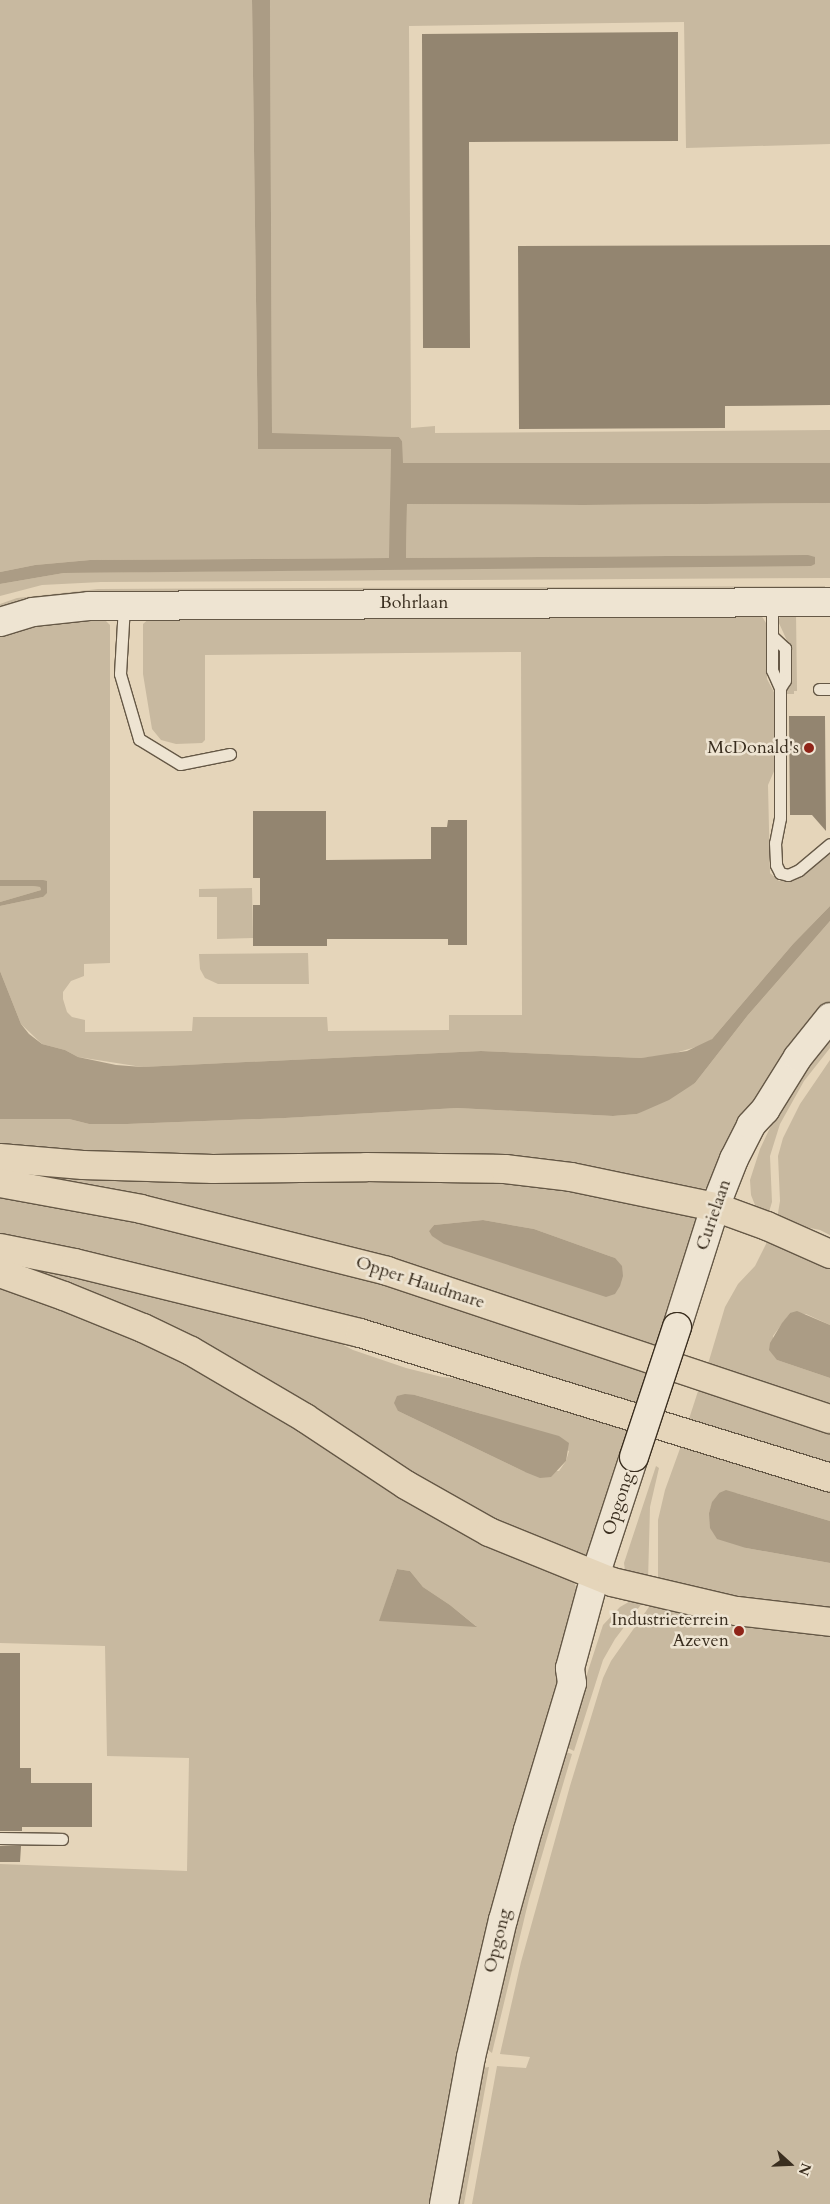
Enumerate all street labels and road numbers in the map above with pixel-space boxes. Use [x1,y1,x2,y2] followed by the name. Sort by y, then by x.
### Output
[380,592,448,614] street label: Bohrlaan
[692,1177,736,1253] street label: Curielaan
[353,1252,487,1314] street label: Opper Haudmare
[599,1470,639,1538] street label: Opgong
[480,1907,516,1975] street label: Opgong

